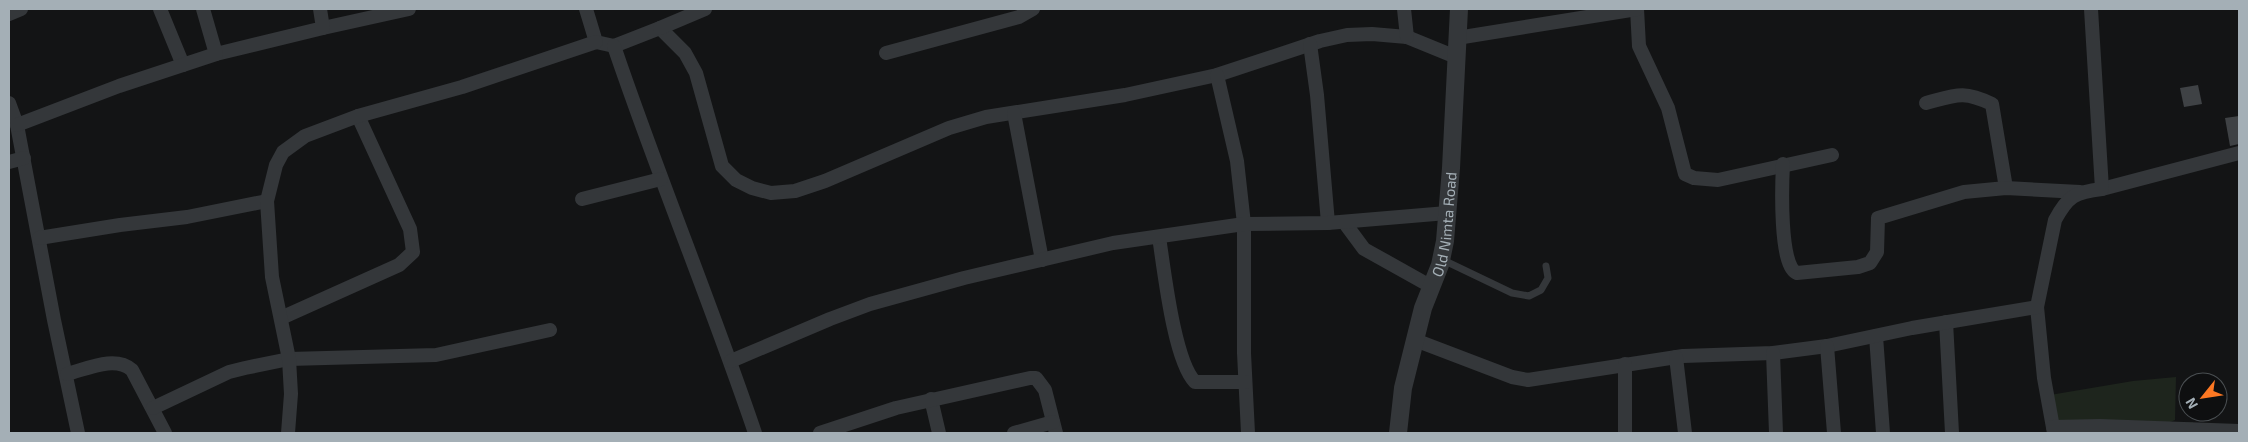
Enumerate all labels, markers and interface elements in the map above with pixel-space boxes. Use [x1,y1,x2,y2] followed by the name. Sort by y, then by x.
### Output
[1427,171,1460,279] street label: Old Nimta Road
[2178,372,2228,422] north arrow
[2181,395,2201,412] text: N

